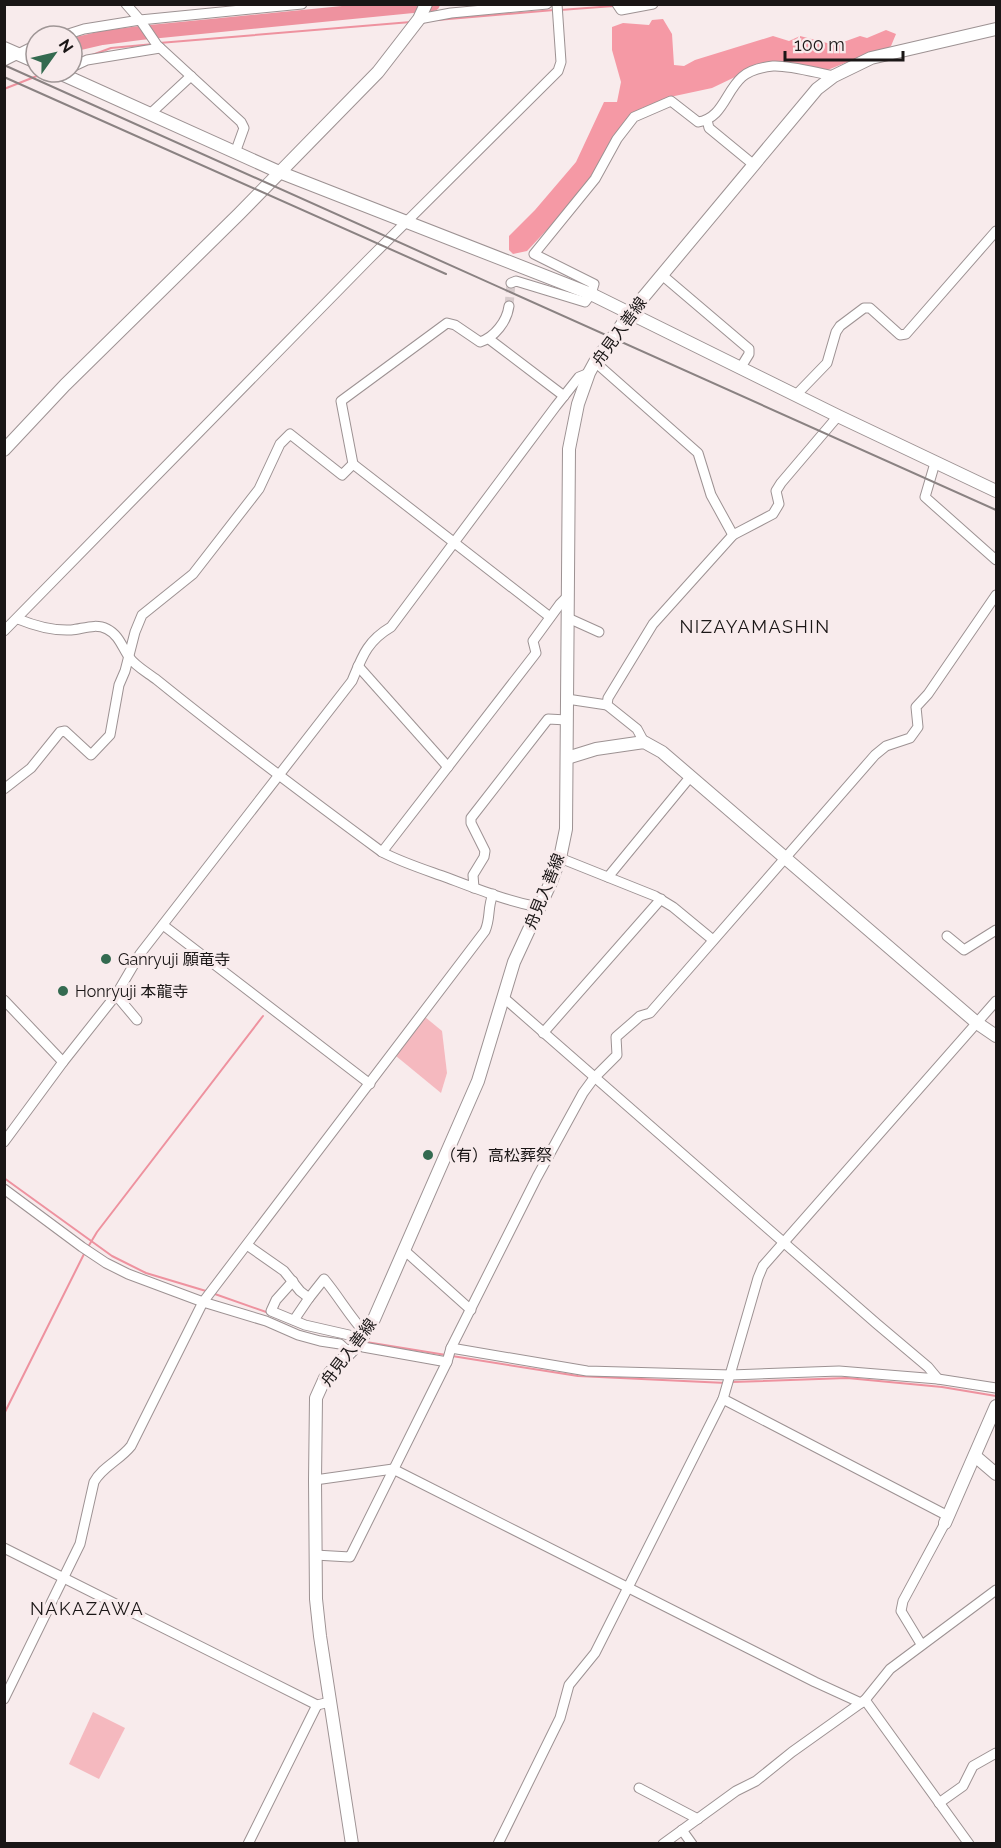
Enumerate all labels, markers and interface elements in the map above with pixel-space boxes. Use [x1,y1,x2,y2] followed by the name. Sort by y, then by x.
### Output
[24,24,84,84] north arrow
[785,24,904,62] scale bar
[794,34,845,55] text: 100 m
[55,36,77,56] text: N
[588,293,651,369] street label: 舟見入善線
[679,616,831,637] district label: NIZAYAMASHIN
[521,851,568,932] street label: 舟見入善線
[118,950,230,969] place label: Ganryuji 願竜寺
[99,952,113,966] marker: Ganryuji 願竜寺
[75,982,188,1001] place label: Honryuji 本龍寺
[56,984,70,998] marker: Honryuji 本龍寺
[440,1146,552,1165] place label: （有）高松葬祭
[421,1148,435,1162] marker: （有）高松葬祭
[317,1315,380,1390] street label: 舟見入善線
[30,1598,144,1619] district label: NAKAZAWA

